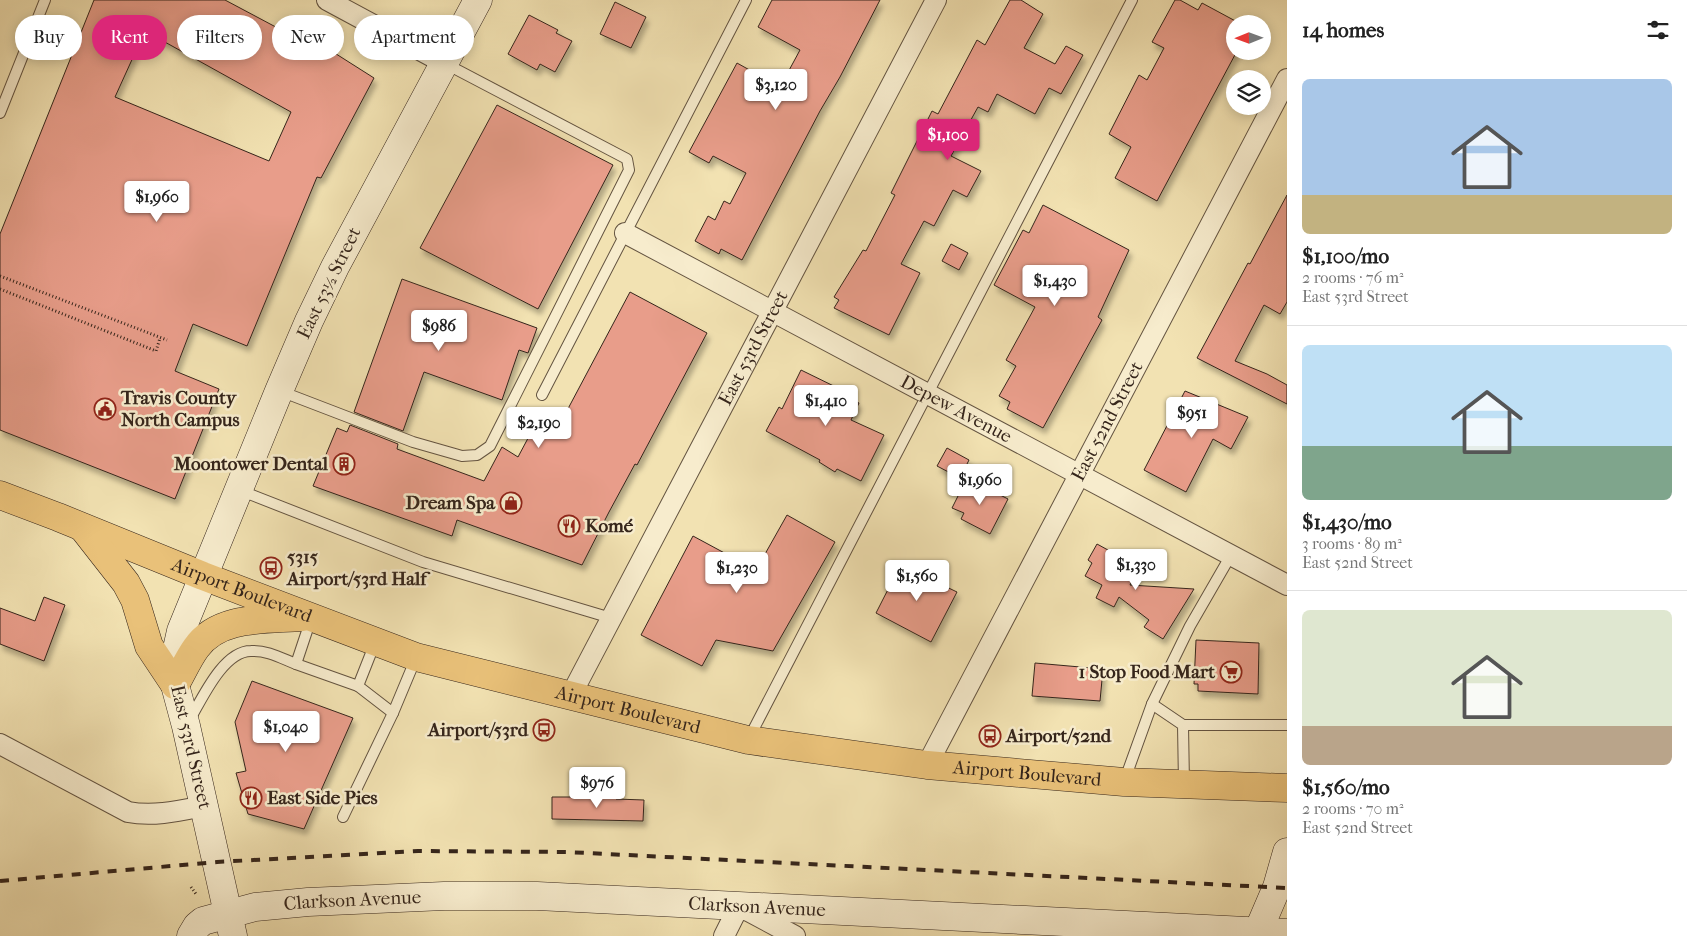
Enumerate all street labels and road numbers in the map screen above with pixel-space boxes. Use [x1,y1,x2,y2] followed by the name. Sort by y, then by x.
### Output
[292,223,366,342] street label: East 53½ Street
[714,287,793,409] street label: East 53rd Street
[1067,358,1148,485] street label: East 52nd Street
[897,370,1016,448] street label: Depew Avenue
[167,553,316,628] street label: Airport Boulevard
[552,681,703,739] street label: Airport Boulevard
[166,683,216,811] street label: East 53rd Street
[951,756,1103,791] street label: Airport Boulevard
[283,886,422,915] street label: Clarkson Avenue
[688,892,826,921] street label: Clarkson Avenue

